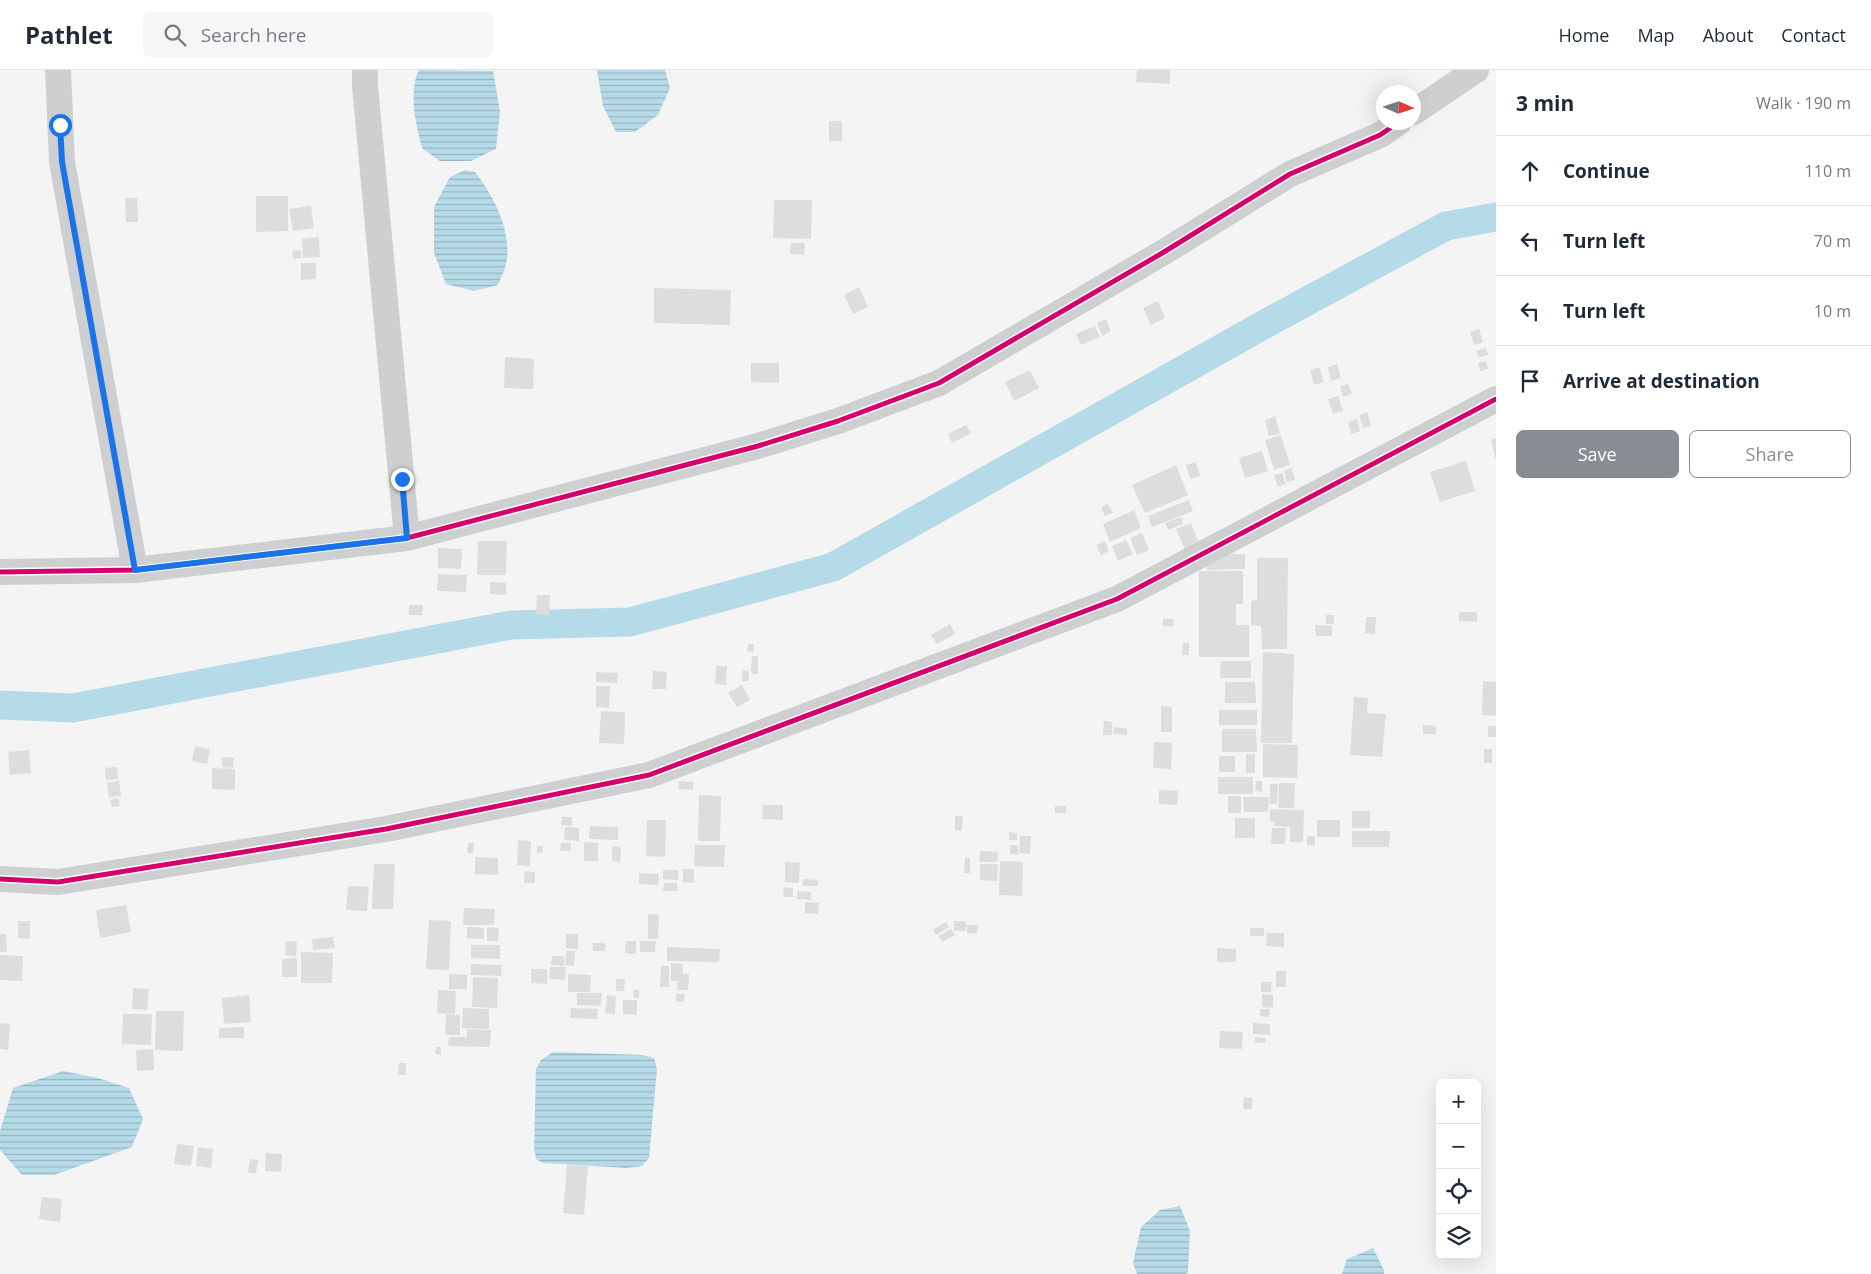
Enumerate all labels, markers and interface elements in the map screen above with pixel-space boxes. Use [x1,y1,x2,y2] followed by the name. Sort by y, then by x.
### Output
[143,12,493,57] search box
[25,18,113,51] text: Pathlet
[161,21,189,49] icon: search
[201,22,307,48] text: Search here
[1559,23,1609,47] text: Home
[1637,23,1675,47] text: Map
[1703,23,1753,47] text: About
[1781,23,1846,47] text: Contact
[1376,85,1421,130] north arrow
[1516,89,1574,117] text: 3 min
[1756,92,1851,114] text: Walk · 190 m
[49,114,72,137] route start
[1516,157,1544,185] icon: ahead
[1563,158,1650,184] text: Continue
[1805,160,1851,182] text: 110 m
[1516,227,1544,255] icon: left
[1563,228,1645,254] text: Turn left
[1814,230,1851,252] text: 70 m
[1516,297,1544,325] icon: left
[1563,298,1645,324] text: Turn left
[1814,300,1851,322] text: 10 m
[1516,367,1544,395] icon: arrive
[1563,368,1760,394] text: Arrive at destination
[1516,430,1679,478] button: Save
[1689,430,1851,478] button: Share
[391,468,414,491] route end
[1436,1079,1481,1259] map controls
[1436,1079,1481,1124] button: +
[1436,1124,1481,1169] button: −
[1436,1169,1481,1214] button: locate
[1436,1214,1481,1259] button: layers

